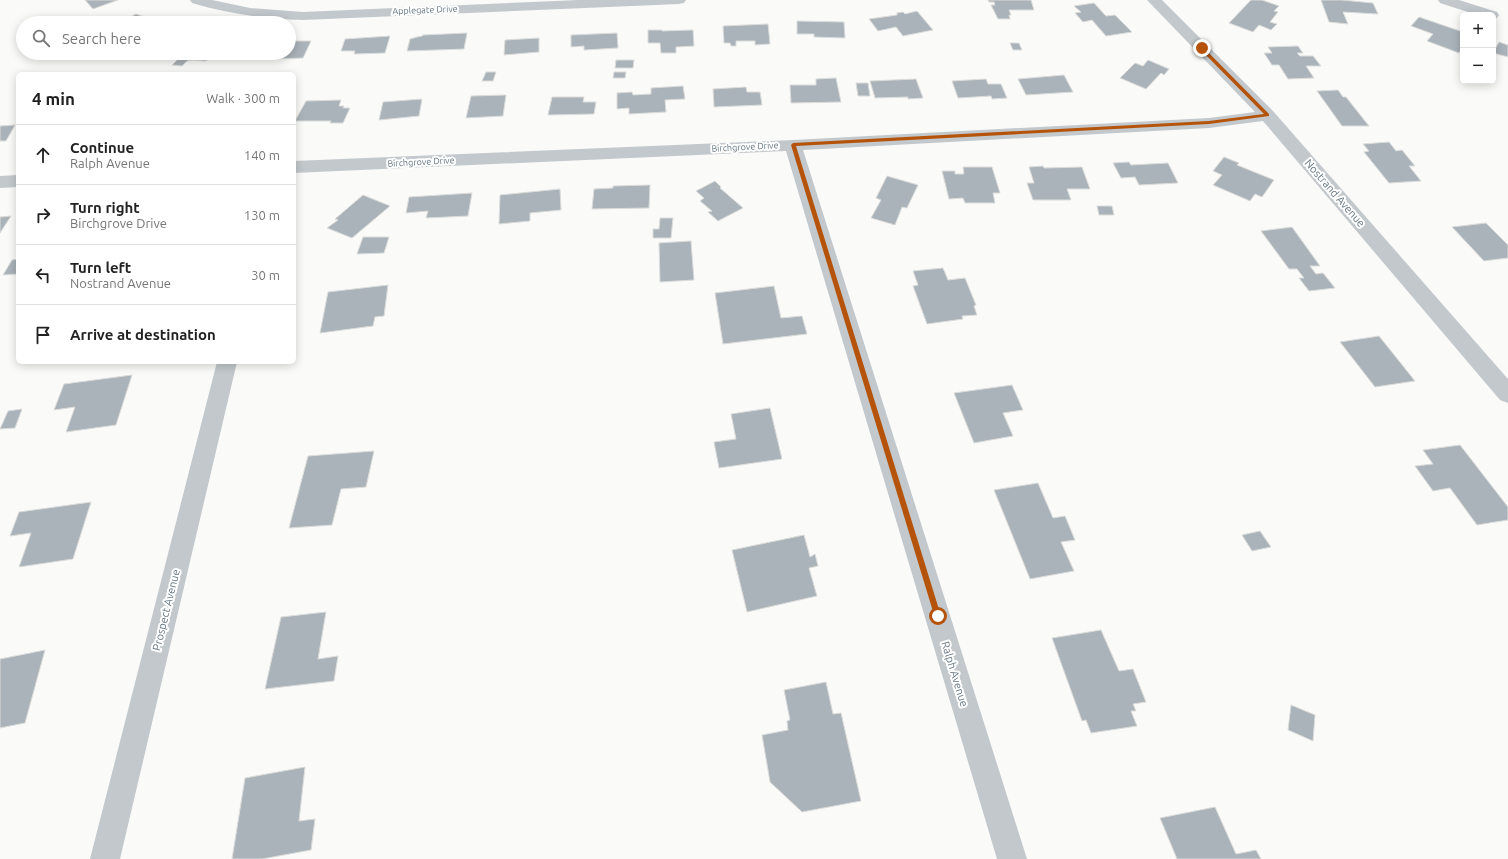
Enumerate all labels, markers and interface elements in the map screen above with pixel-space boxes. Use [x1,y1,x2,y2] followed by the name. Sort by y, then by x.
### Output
[392,4,458,16] street label: Applegate Drive
[1460,12,1496,84] map controls
[1460,12,1496,48] button: +
[16,16,296,60] search box
[30,27,52,49] icon: search
[62,30,141,47] text: Search here
[1193,39,1211,57] route end
[1460,48,1496,84] button: −
[32,89,75,108] text: 4 min
[206,91,280,105] text: Walk · 300 m
[70,139,134,156] text: Continue
[711,140,779,154] street label: Birchgrove Drive
[32,144,54,166] icon: ahead
[244,148,280,162] text: 140 m
[387,155,455,169] street label: Birchgrove Drive
[70,156,150,170] text: Ralph Avenue
[1302,157,1368,229] street label: Nostrand Avenue
[70,199,140,216] text: Turn right
[32,204,54,226] icon: right
[244,208,280,222] text: 130 m
[70,216,167,230] text: Birchgrove Drive
[70,259,131,276] text: Turn left
[32,264,54,286] icon: left
[251,268,280,282] text: 30 m
[70,276,171,290] text: Nostrand Avenue
[32,324,54,346] icon: arrive
[70,326,216,343] text: Arrive at destination
[150,568,182,652] street label: Prospect Avenue
[929,607,947,625] route start
[939,640,971,708] street label: Ralph Avenue

